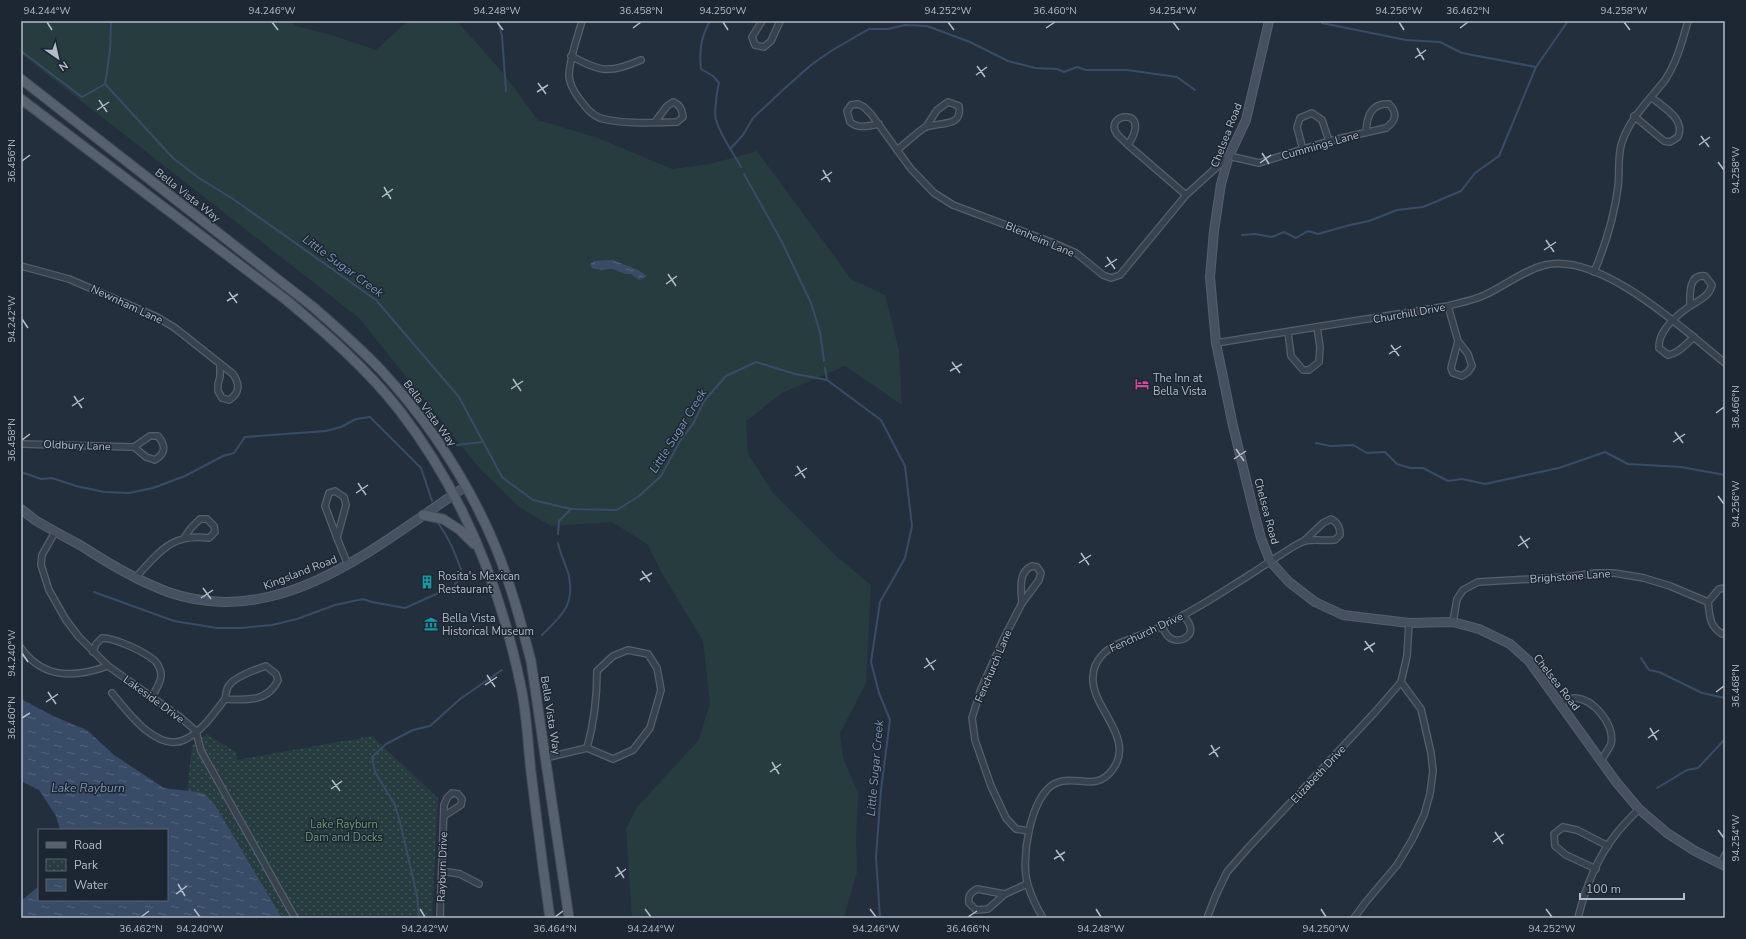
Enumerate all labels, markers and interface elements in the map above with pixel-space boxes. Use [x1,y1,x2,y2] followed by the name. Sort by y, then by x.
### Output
[23,4,71,18] text: 94.244°W
[248,4,296,18] text: 94.246°W
[473,4,521,18] text: 94.248°W
[619,4,663,18] text: 36.458°N
[699,4,747,18] text: 94.250°W
[924,4,972,18] text: 94.252°W
[1033,4,1077,18] text: 36.460°N
[1149,4,1197,18] text: 94.254°W
[1375,4,1423,18] text: 94.256°W
[1446,4,1490,18] text: 36.462°N
[1600,4,1648,18] text: 94.258°W
[38,38,78,78] north arrow
[56,57,71,74] text: N
[1207,101,1246,170] street label: Chelsea Road
[1280,127,1361,164] street label: Cummings Lane
[5,139,19,183] text: 36.456°N
[1729,146,1743,194] text: 94.258°W
[152,165,224,226] street label: Bella Vista Way
[1003,218,1077,261] street label: Blenheim Lane
[299,231,388,301] water label: Little Sugar Creek
[88,281,165,328] street label: Newnham Lane
[5,295,19,343] text: 94.242°W
[1372,300,1446,327] street label: Churchill Drive
[1153,371,1207,399] place label: The Inn at Bella Vista
[1134,376,1150,392] hotel icon: The Inn at Bella Vista
[400,377,460,450] street label: Bella Vista Way
[646,385,711,476] water label: Little Sugar Creek
[1729,385,1743,429] text: 36.466°N
[5,418,19,462] text: 36.458°N
[43,437,111,454] street label: Oldbury Lane
[1250,476,1283,546] street label: Chelsea Road
[1729,480,1743,528] text: 94.256°W
[261,552,339,593] street label: Kingsland Road
[1529,566,1611,587] street label: Brighstone Lane
[438,569,520,597] place label: Rosita's Mexican Restaurant
[419,574,435,590] building icon: Rosita's Mexican Restaurant
[1107,609,1186,656] street label: Fenchurch Drive
[442,611,534,639] place label: Bella Vista Historical Museum
[423,616,439,632] museum icon: Bella Vista Historical Museum
[971,628,1016,705] street label: Fenchurch Lane
[5,629,19,677] text: 94.240°W
[1530,651,1583,714] street label: Chelsea Road
[1729,664,1743,708] text: 36.468°N
[120,672,187,727] street label: Lakeside Drive
[537,675,564,756] street label: Bella Vista Way
[5,696,19,740] text: 36.460°N
[863,718,887,817] water label: Little Sugar Creek
[1288,742,1349,807] street label: Elizabeth Drive
[51,780,125,796] water label: Lake Rayburn
[1729,814,1743,862] text: 94.254°W
[305,817,383,845] park label: Lake Rayburn Dam and Docks
[38,829,168,901] legend
[434,831,451,902] street label: Rayburn Drive
[74,837,102,853] text: Road
[74,857,99,873] text: Park
[1580,875,1684,901] scale bar
[74,877,108,893] text: Water
[1586,881,1621,897] text: 100 m
[119,922,163,936] text: 36.462°N
[176,922,224,936] text: 94.240°W
[401,922,449,936] text: 94.242°W
[533,922,577,936] text: 36.464°N
[627,922,675,936] text: 94.244°W
[852,922,900,936] text: 94.246°W
[946,922,990,936] text: 36.466°N
[1077,922,1125,936] text: 94.248°W
[1302,922,1350,936] text: 94.250°W
[1528,922,1576,936] text: 94.252°W

